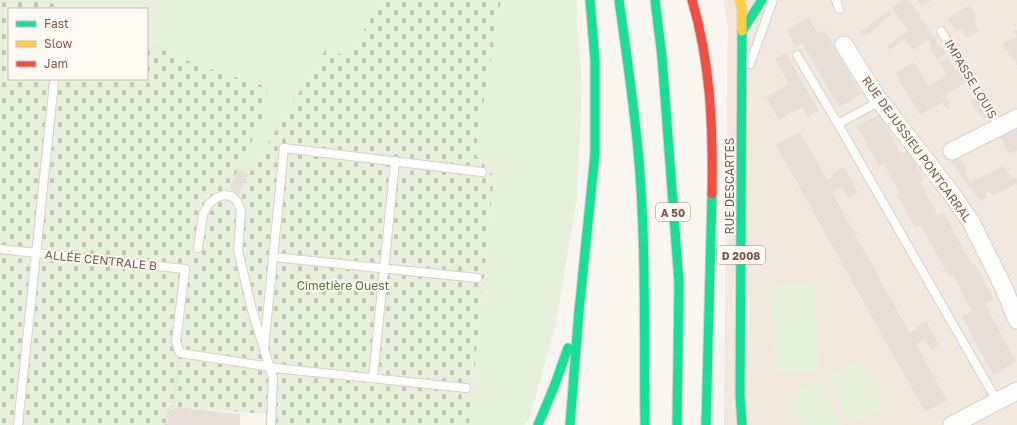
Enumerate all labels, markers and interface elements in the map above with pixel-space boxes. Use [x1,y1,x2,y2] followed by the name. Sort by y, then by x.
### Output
[8,8,148,80] legend
[44,16,69,31] text: Fast
[44,36,72,51] text: Slow
[941,37,1001,122] street label: IMPASSE LOUIS
[44,56,68,71] text: Jam
[859,73,975,225] street label: RUE DEJUSSIEU PONTCARRAL
[722,137,737,234] street label: RUE DESCARTES
[656,203,690,221] road number: A 50
[717,246,765,264] road number: D 2008
[44,247,158,273] street label: ALLÉE CENTRALE B
[297,278,390,293] park label: Cimetière Ouest

